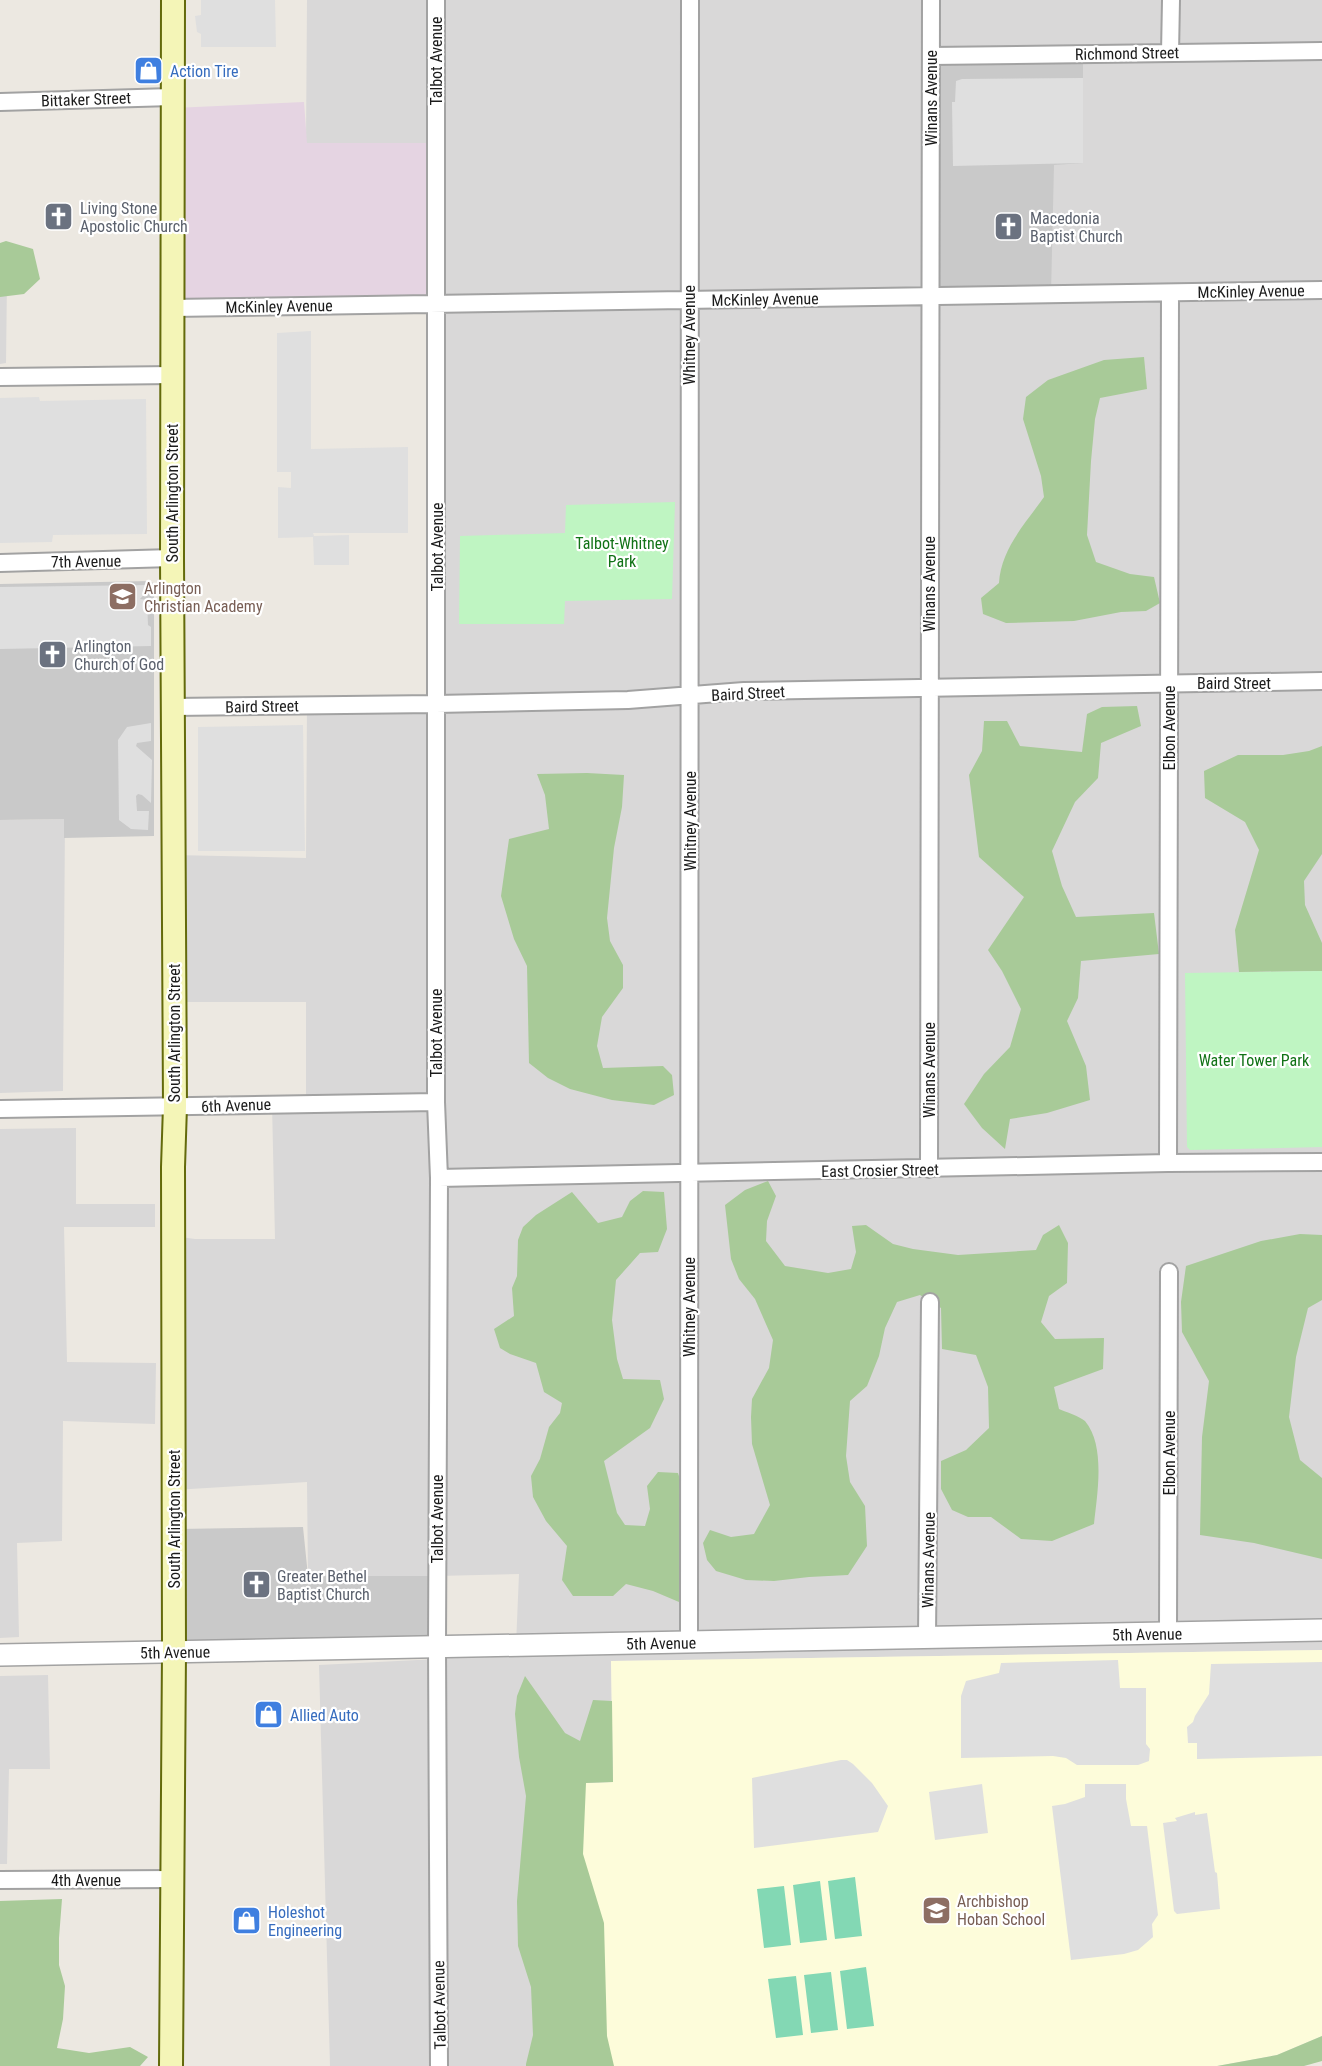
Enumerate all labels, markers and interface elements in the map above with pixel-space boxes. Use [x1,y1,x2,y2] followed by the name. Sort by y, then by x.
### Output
[427,16,446,106] street label: Talbot Avenue
[1075,43,1180,64] street label: Richmond Street
[922,50,941,146] street label: Winans Avenue
[133,55,165,87] shop icon: Action Tire
[170,62,238,81] place label: Action Tire
[41,88,132,111] street label: Bittaker Street
[80,199,188,236] place label: Living Stone Apostolic Church
[43,201,75,233] church icon: Living Stone Apostolic Church
[1030,209,1123,246] place label: Macedonia Baptist Church
[993,211,1025,243] church icon: Macedonia Baptist Church
[1197,281,1305,302] street label: McKinley Avenue
[680,285,699,385] street label: Whitney Avenue
[711,289,819,310] street label: McKinley Avenue
[225,296,333,317] street label: McKinley Avenue
[163,423,182,562] street label: South Arlington Street
[428,502,447,592] street label: Talbot Avenue
[575,534,669,571] park label: Talbot-Whitney Park
[920,536,939,632] street label: Winans Avenue
[51,551,121,572] street label: 7th Avenue
[144,579,263,616] place label: Arlington Christian Academy
[107,581,139,613] school or university icon: Arlington Christian Academy
[74,637,164,674] place label: Arlington Church of God
[37,639,69,671] church icon: Arlington Church of God
[1197,674,1271,693] street label: Baird Street
[711,682,786,705] street label: Baird Street
[1160,685,1179,771] street label: Elbon Avenue
[225,696,299,717] street label: Baird Street
[681,771,700,871] street label: Whitney Avenue
[165,963,184,1102] street label: South Arlington Street
[427,988,446,1078] street label: Talbot Avenue
[920,1022,939,1118] street label: Winans Avenue
[1199,1051,1310,1070] park label: Water Tower Park
[201,1095,271,1116] street label: 6th Avenue
[821,1160,939,1181] street label: East Crosier Street
[680,1257,699,1357] street label: Whitney Avenue
[1160,1410,1179,1496] street label: Elbon Avenue
[165,1449,184,1588] street label: South Arlington Street
[428,1474,447,1564] street label: Talbot Avenue
[918,1512,939,1608] street label: Winans Avenue
[277,1567,370,1604] place label: Greater Bethel Baptist Church
[240,1569,272,1601] church icon: Greater Bethel Baptist Church
[1112,1624,1182,1645] street label: 5th Avenue
[626,1633,696,1654] street label: 5th Avenue
[140,1642,210,1663] street label: 5th Avenue
[253,1699,285,1731] shop icon: Allied Auto
[290,1706,359,1725] place label: Allied Auto
[51,1871,121,1890] street label: 4th Avenue
[957,1892,1045,1929] place label: Archbishop Hoban School
[920,1894,952,1926] school or university icon: Archbishop Hoban School
[268,1903,342,1940] place label: Holeshot Engineering
[231,1905,263,1937] shop icon: Holeshot Engineering
[429,1960,450,2050] street label: Talbot Avenue

